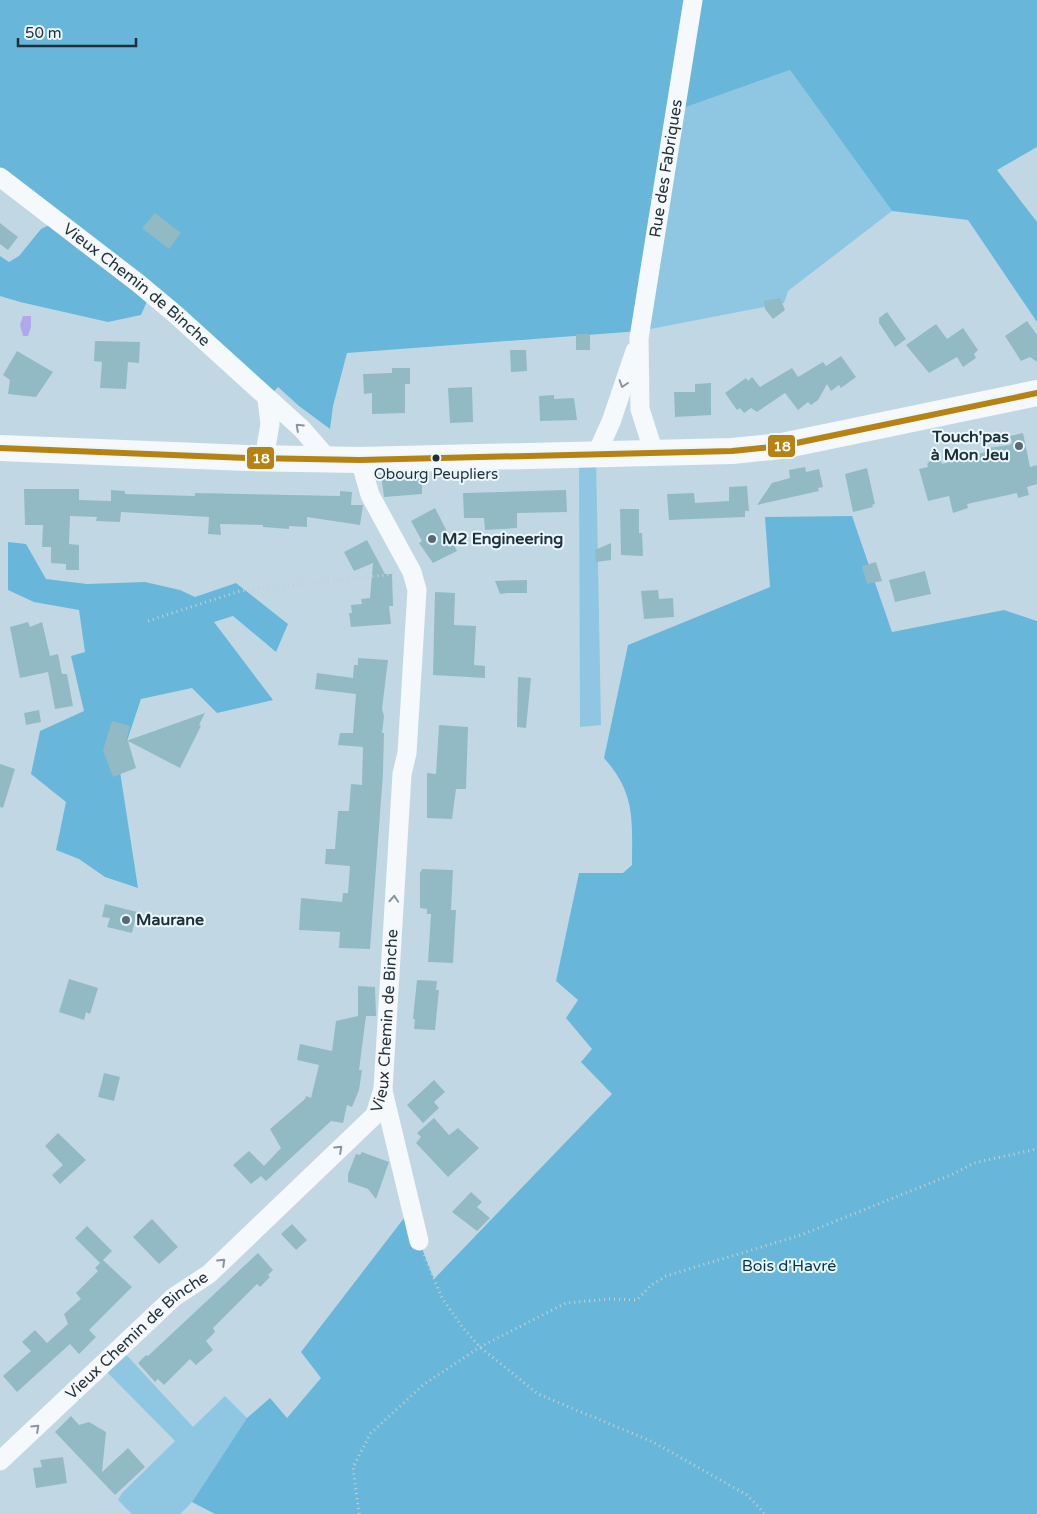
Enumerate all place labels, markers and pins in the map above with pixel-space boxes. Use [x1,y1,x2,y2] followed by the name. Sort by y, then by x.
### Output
[931,427,1009,465] place label: Touch'pas à Mon Jeu
[1013,440,1025,452] marker: Touch'pas à Mon Jeu
[431,453,441,463] marker: Obourg Peupliers
[374,465,498,483] place label: Obourg Peupliers
[442,529,563,549] place label: M2 Engineering
[426,533,438,545] marker: M2 Engineering
[136,910,204,930] place label: Maurane
[120,914,132,926] marker: Maurane

